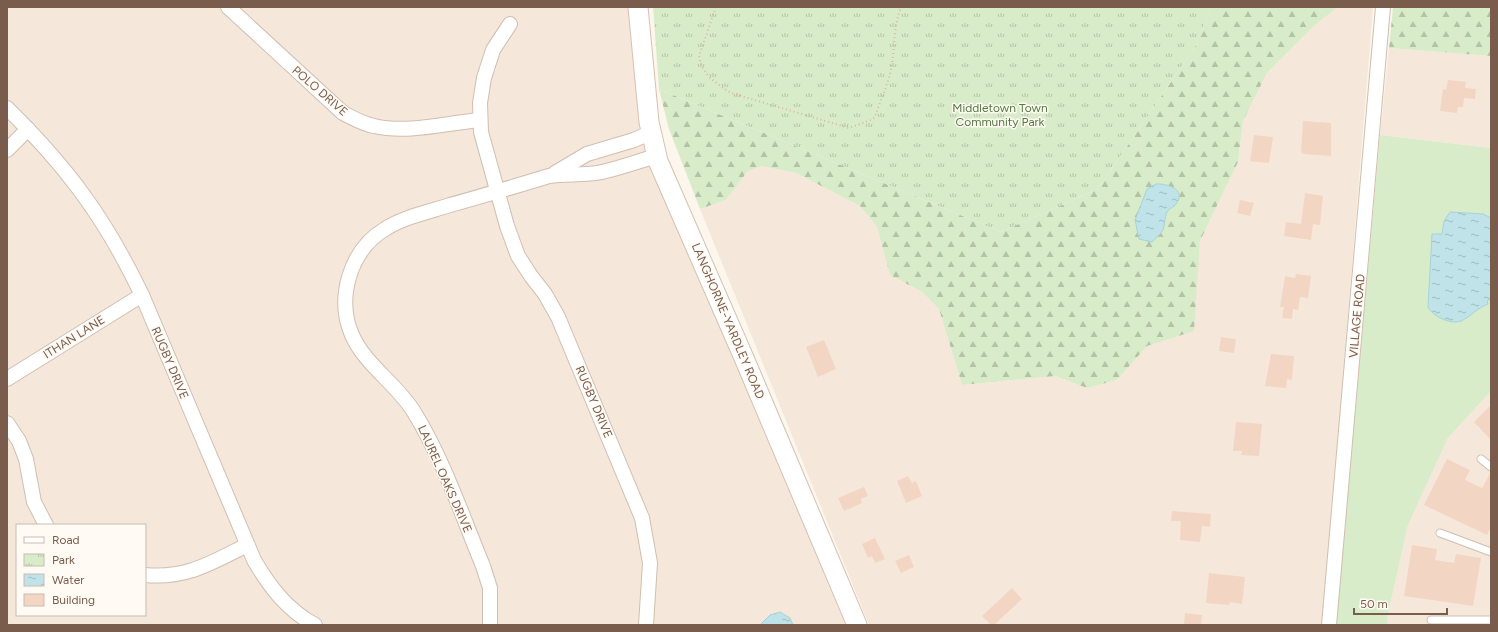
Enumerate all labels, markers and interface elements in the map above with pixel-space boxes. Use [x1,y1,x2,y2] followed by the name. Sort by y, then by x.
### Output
[289,63,351,119] street label: POLO DRIVE
[952,101,1048,129] park label: Middletown Town Community Park
[689,241,767,401] street label: LANGHORNE-YARDLEY ROAD
[1346,273,1368,359] street label: VILLAGE ROAD
[41,313,107,361] street label: ITHAN LANE
[148,325,192,401] street label: RUGBY DRIVE
[572,364,616,440] street label: RUGBY DRIVE
[415,423,475,535] street label: LAUREL OAKS DRIVE
[16,524,146,616] legend
[52,533,80,547] text: Road
[52,553,75,567] text: Park
[52,573,84,587] text: Water
[1354,590,1447,616] scale bar
[52,593,95,607] text: Building
[1360,597,1388,611] text: 50 m

